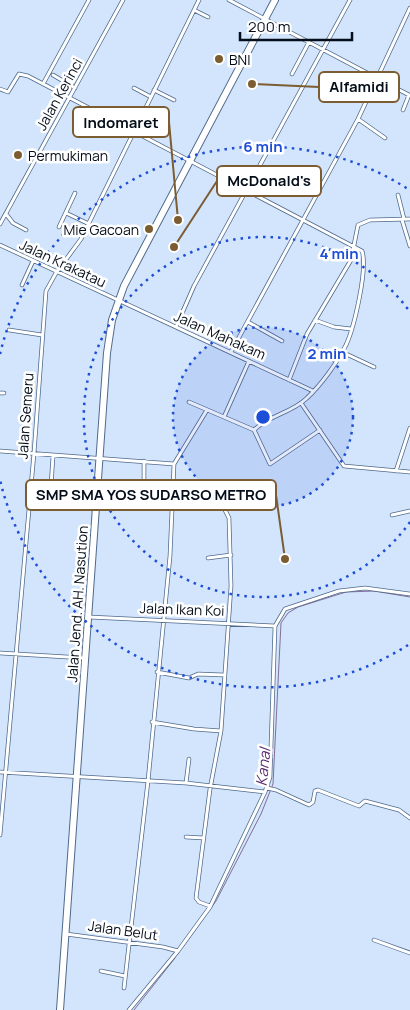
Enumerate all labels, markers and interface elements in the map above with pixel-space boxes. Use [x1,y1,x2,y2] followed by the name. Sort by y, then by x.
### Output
[240,10,352,42] scale bar
[248,16,291,37] text: 200 m
[229,50,250,69] place label: BNI
[213,53,225,65] marker: BNI
[31,55,87,133] street label: Jalan Kerinci
[319,72,399,102] callout: Alfamidi
[329,76,389,97] text: Alfamidi
[73,107,169,137] callout: Indomaret
[83,112,159,133] text: Indomaret
[243,136,283,157] text: 6 min
[28,146,108,165] place label: Permukiman
[12,149,24,161] marker: Permukiman
[217,166,321,196] callout: McDonald's
[227,170,311,191] text: McDonald's
[63,220,139,239] place label: Mie Gacoan
[143,223,155,235] marker: Mie Gacoan
[17,235,109,291] street label: Jalan Krakatau
[319,243,359,264] text: 4 min
[171,306,269,364] street label: Jalan Mahakam
[307,343,347,364] text: 2 min
[13,372,37,460] street label: Jalan Semeru
[254,408,272,426] centre of rings
[26,480,276,510] callout: SMP SMA YOS SUDARSO METRO
[36,484,266,505] text: SMP SMA YOS SUDARSO METRO
[62,525,92,683] street label: Jalan Jend. AH. Nasution
[139,598,225,620] street label: Jalan Ikan Koi
[251,745,276,787] water label: Kanal
[87,916,160,944] street label: Jalan Belut

